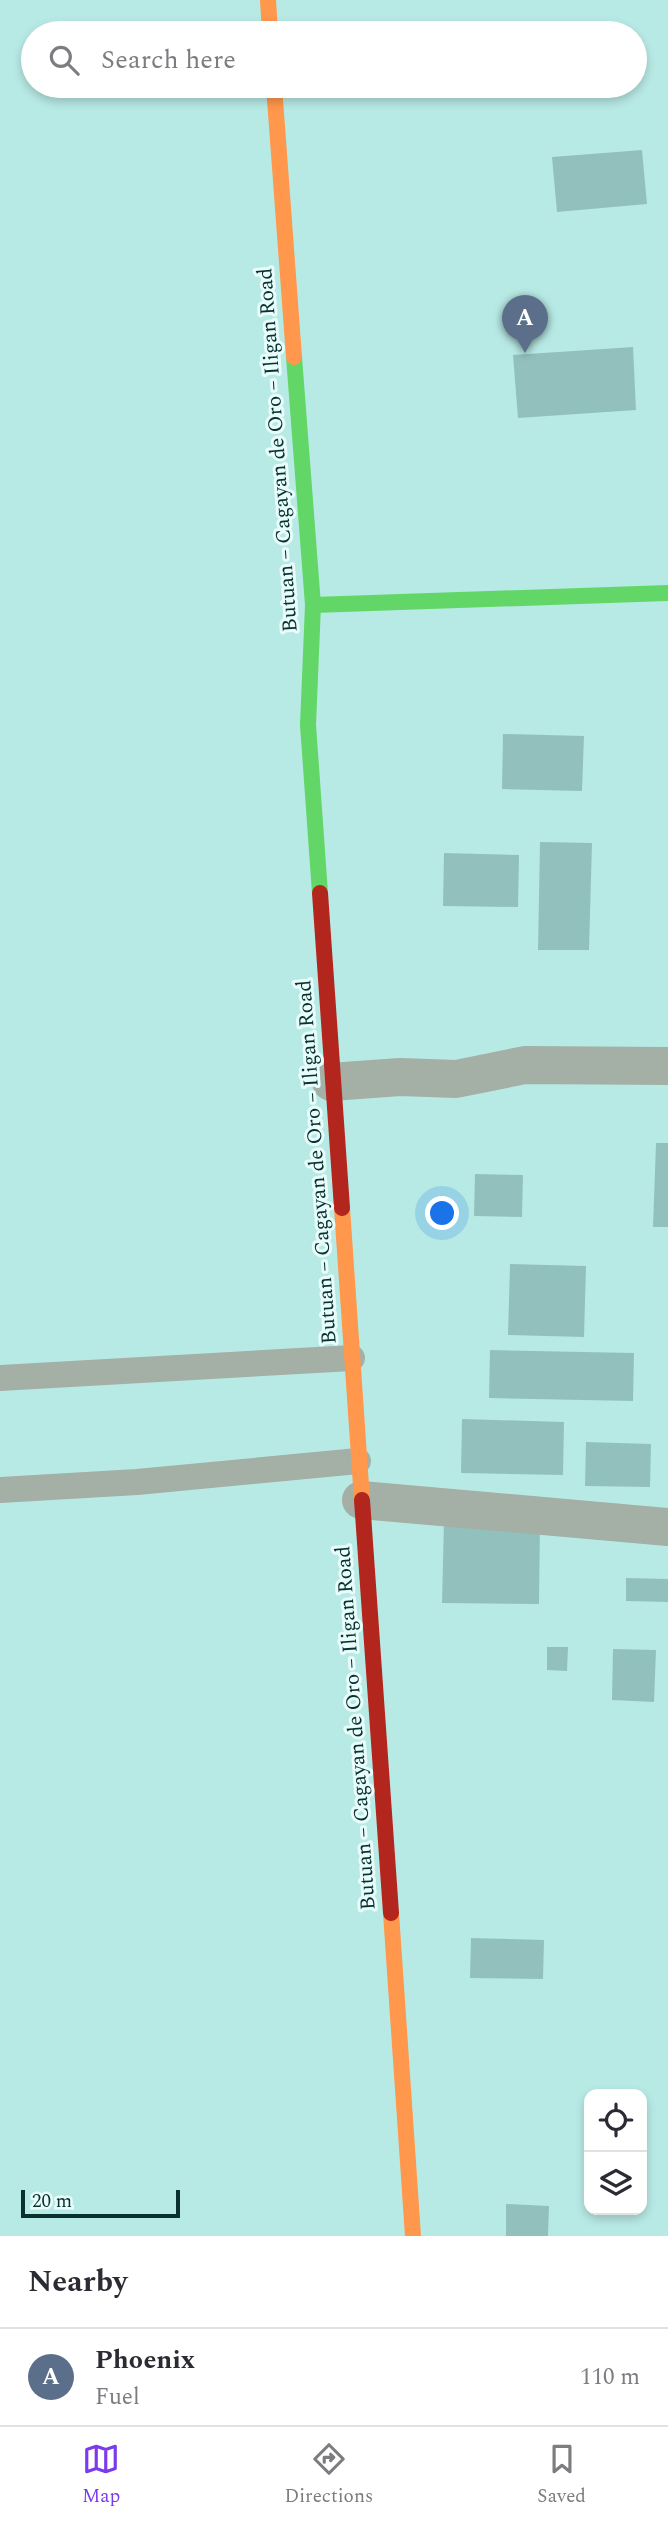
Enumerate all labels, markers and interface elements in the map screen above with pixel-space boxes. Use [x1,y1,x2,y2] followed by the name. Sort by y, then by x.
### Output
[21,21,647,98] search box
[101,40,236,80] text: Search here
[45,41,83,79] icon: search
[249,267,307,633] street label: Butuan – Cagayan de Oro – Iligan Road
[502,295,548,353] pin: A
[288,979,346,1345] street label: Butuan – Cagayan de Oro – Iligan Road
[425,1196,459,1230] your location
[327,1545,385,1911] street label: Butuan – Cagayan de Oro – Iligan Road
[584,2089,647,2215] map controls
[584,2089,647,2152] button: locate
[584,2152,647,2215] button: layers
[21,2187,180,2219] scale bar
[32,2187,72,2216] text: 20 m
[28,2259,127,2305] text: Nearby
[95,2340,195,2380] text: Phoenix
[42,2360,60,2395] text: A
[580,2360,640,2395] text: 110 m
[95,2380,140,2415] text: Fuel
[82,2440,120,2511] tab: Map
[284,2440,373,2511] tab: Directions
[537,2440,586,2511] tab: Saved

